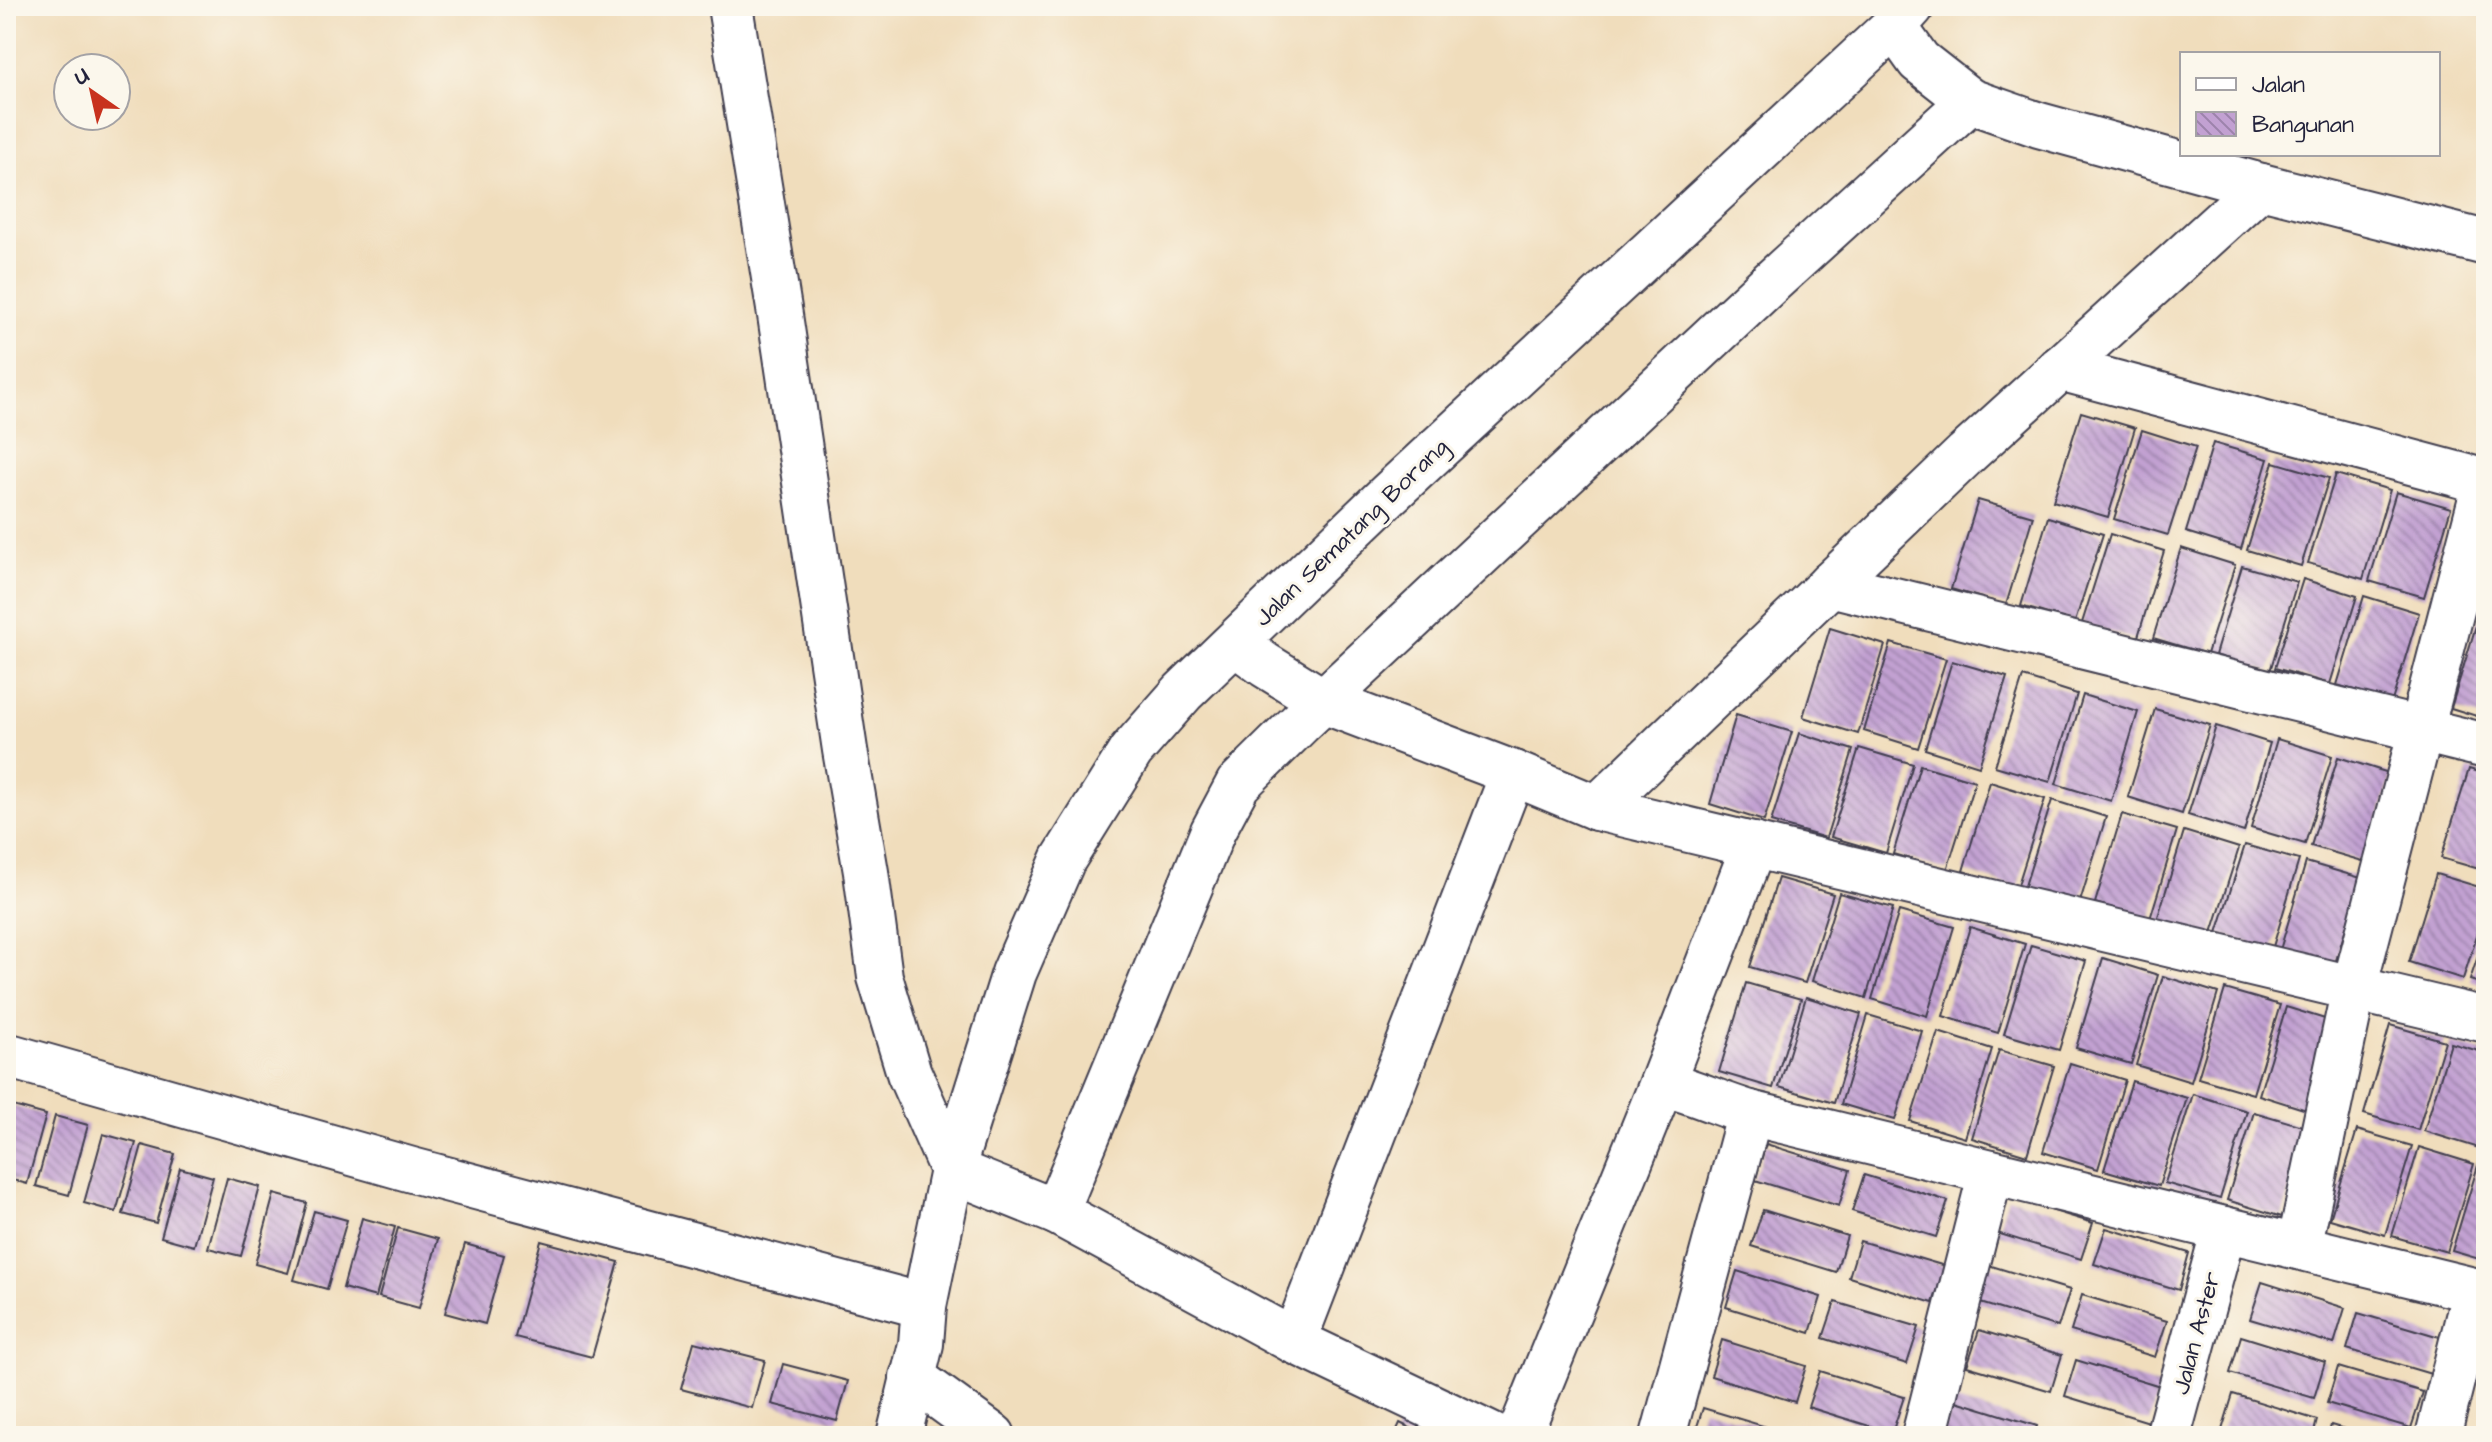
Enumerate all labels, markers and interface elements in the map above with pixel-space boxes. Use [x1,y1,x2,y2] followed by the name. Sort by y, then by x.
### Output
[52,52,132,132] north arrow
[2180,52,2440,156] legend
[68,60,95,93] text: U
[2252,68,2305,102] text: Jalan
[2252,108,2354,143] text: Bangunan
[1247,431,1457,635] street label: Jalan Sematang Borang
[2164,1268,2230,1398] street label: Jalan Aster

